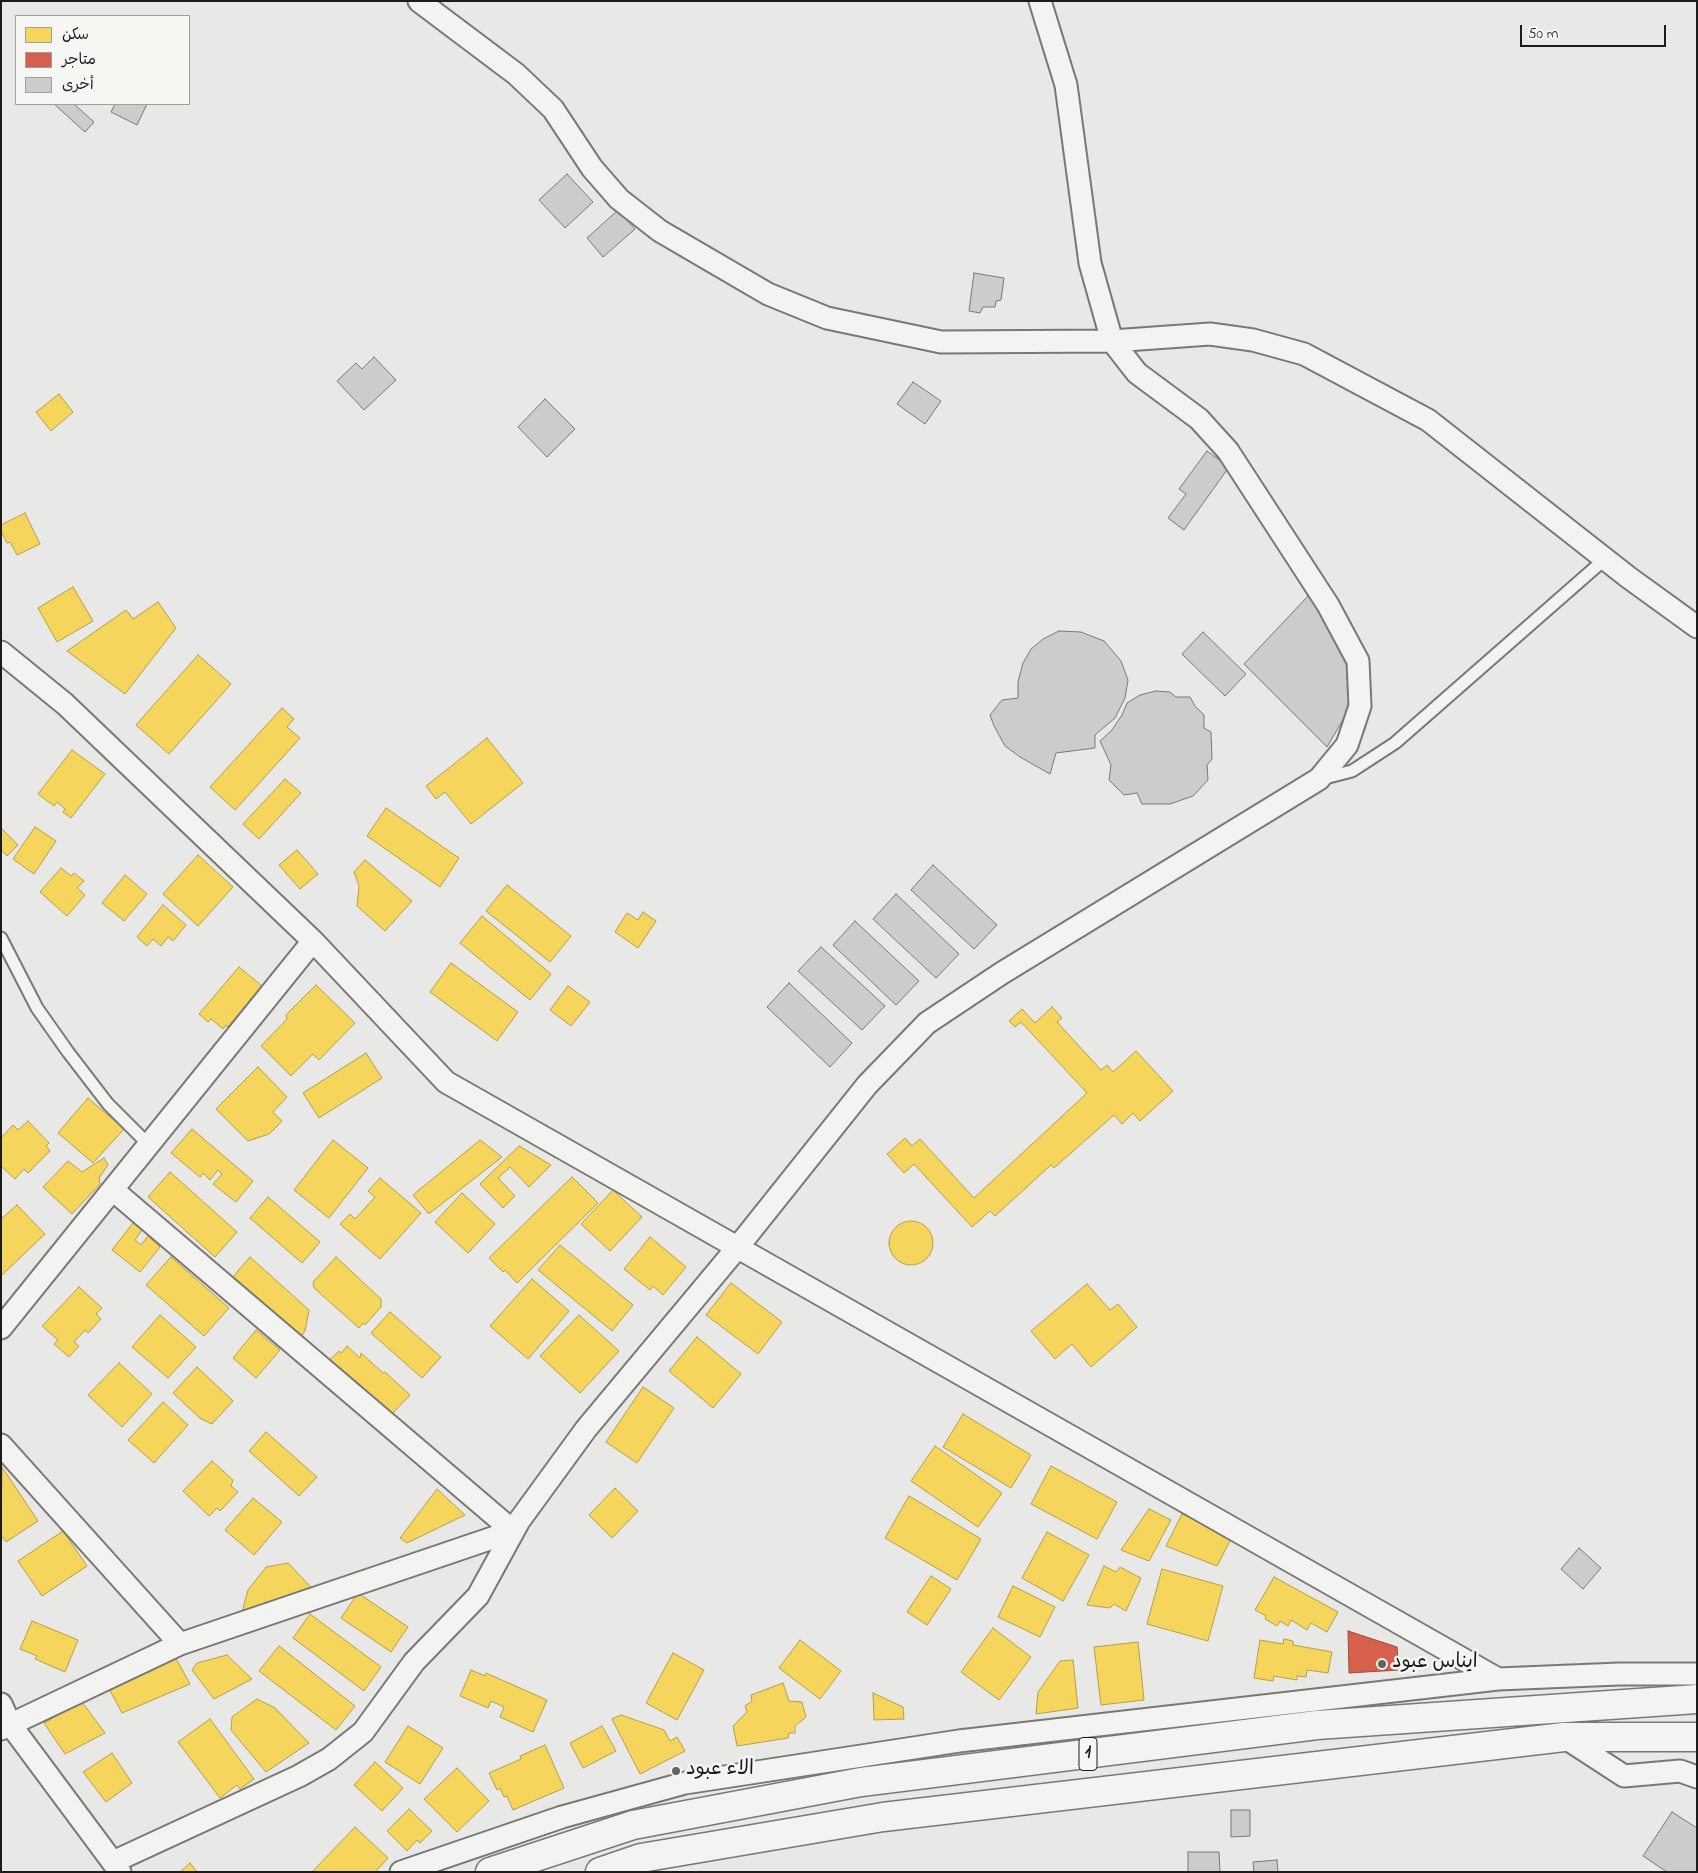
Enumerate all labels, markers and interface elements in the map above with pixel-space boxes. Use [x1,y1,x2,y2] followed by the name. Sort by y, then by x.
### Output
[15,15,190,105] legend
[1523,15,1669,47] scale bar
[1528,23,1558,45] text: 50 m
[62,24,89,46] text: سكن
[62,49,96,71] text: متاجر
[62,74,94,96] text: أخرى
[1392,1652,1478,1676] place label: ايناس عبود
[1376,1658,1388,1670] marker: ايناس عبود
[1079,1738,1097,1770] road number: 1
[686,1759,754,1783] place label: الاء عبود
[670,1765,682,1777] marker: الاء عبود

